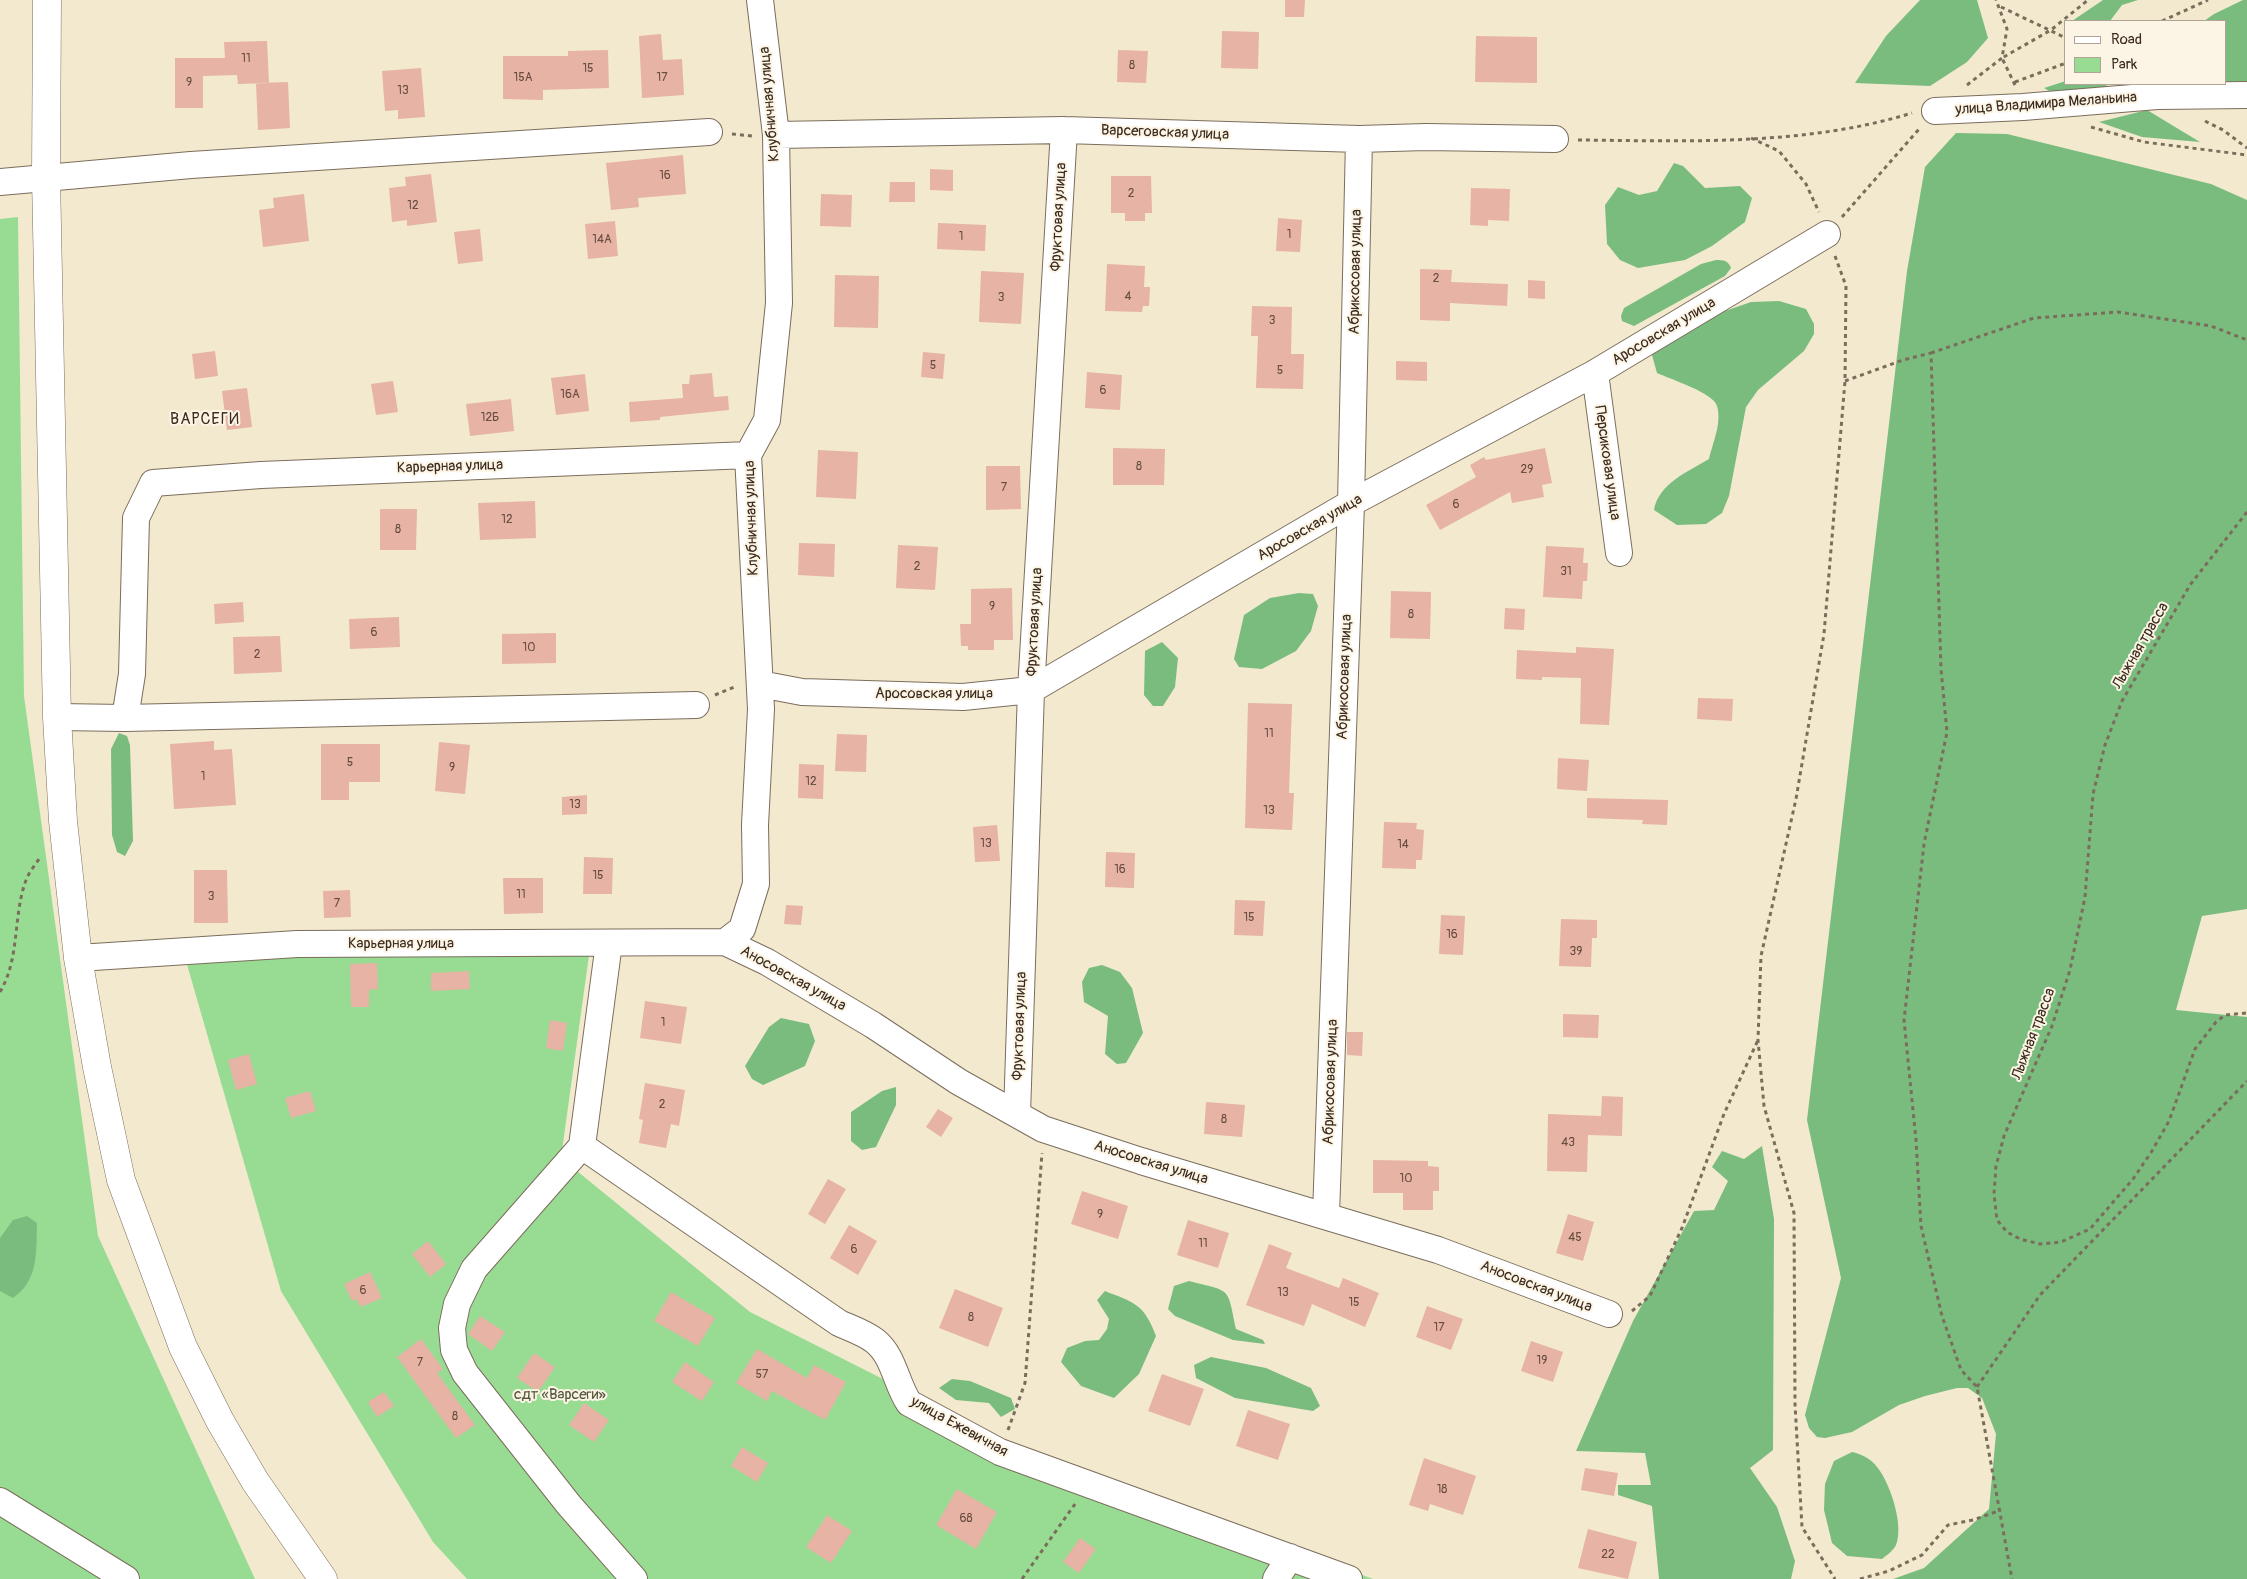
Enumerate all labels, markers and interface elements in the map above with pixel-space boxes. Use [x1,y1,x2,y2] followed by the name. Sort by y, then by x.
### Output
[2064,20,2227,85] legend
[2111,30,2142,49] text: Road
[756,46,784,162] street label: Клубничная улица
[241,52,251,66] house number: 11
[2111,55,2137,74] text: Park
[1129,59,1135,73] house number: 8
[582,62,594,76] house number: 15
[514,71,532,85] house number: 15А
[656,71,668,85] house number: 17
[186,76,192,90] house number: 9
[397,84,409,98] house number: 13
[1955,89,2137,119] street label: улица Владимира Меланьина
[1101,122,1229,144] street label: Варсеговская улица
[1047,162,1071,272] street label: Фруктовая улица
[659,169,671,183] house number: 16
[1128,187,1134,201] house number: 2
[407,199,419,213] house number: 12
[1346,209,1366,335] street label: Абрикосовая улица
[1287,228,1291,242] house number: 1
[959,230,963,244] house number: 1
[592,233,612,247] house number: 14А
[1433,272,1439,286] house number: 2
[1125,290,1131,304] house number: 4
[998,291,1004,305] house number: 3
[1609,294,1719,370] street label: Аросовская улица
[1269,314,1275,328] house number: 3
[930,359,936,373] house number: 5
[1277,364,1283,378] house number: 5
[1100,384,1106,398] house number: 6
[560,388,580,402] house number: 16А
[1590,405,1624,521] street label: Персиковая улица
[169,410,241,430] district label: ВАРСЕГИ
[481,411,499,425] house number: 12Б
[397,456,503,478] street label: Карьерная улица
[741,460,763,576] street label: Клубничная улица
[1136,460,1142,474] house number: 8
[1521,463,1533,477] house number: 29
[1001,481,1007,495] house number: 7
[1254,491,1366,565] street label: Аросовская улица
[1453,498,1459,512] house number: 6
[501,513,513,527] house number: 12
[395,523,401,537] house number: 8
[914,560,920,574] house number: 2
[1560,565,1572,579] house number: 31
[1023,567,1047,677] street label: Фруктовая улица
[989,600,995,614] house number: 9
[2109,600,2173,692] street label: Лыжная трасса
[1408,608,1414,622] house number: 8
[1334,614,1356,740] street label: Абрикосовая улица
[371,626,377,640] house number: 6
[523,641,535,655] house number: 10
[254,648,260,662] house number: 2
[875,685,993,703] street label: Аросовская улица
[1264,727,1274,741] house number: 11
[347,756,353,770] house number: 5
[449,761,455,775] house number: 9
[201,770,205,784] house number: 1
[805,775,817,789] house number: 12
[569,798,581,812] house number: 13
[1263,804,1275,818] house number: 13
[980,837,992,851] house number: 13
[1397,838,1409,852] house number: 14
[1114,863,1126,877] house number: 16
[592,869,604,883] house number: 15
[516,888,526,902] house number: 11
[208,890,214,904] house number: 3
[334,897,340,911] house number: 7
[1243,911,1255,925] house number: 15
[1446,928,1458,942] house number: 16
[348,935,454,953] street label: Карьерная улица
[737,942,849,1016] street label: Аносовская улица
[1570,945,1582,959] house number: 39
[1009,971,1031,1081] street label: Фруктовая улица
[2008,986,2060,1082] street label: Лыжная трасса
[661,1016,665,1030] house number: 1
[1320,1019,1342,1145] street label: Абрикосовая улица
[659,1098,665,1112] house number: 2
[1221,1113,1227,1127] house number: 8
[1561,1136,1575,1150] house number: 43
[1092,1137,1210,1189] street label: Аносовская улица
[1400,1172,1412,1186] house number: 10
[1097,1208,1103,1222] house number: 9
[1568,1231,1582,1245] house number: 45
[1198,1237,1208,1251] house number: 11
[851,1243,857,1257] house number: 6
[1478,1257,1594,1317] street label: Аносовская улица
[360,1284,366,1298] house number: 6
[1277,1286,1289,1300] house number: 13
[1348,1296,1360,1310] house number: 15
[968,1311,974,1325] house number: 8
[1433,1321,1445,1335] house number: 17
[1537,1354,1547,1368] house number: 19
[417,1356,423,1370] house number: 7
[756,1368,768,1382] house number: 57
[514,1386,606,1404] park label: сдт «Варсеги»
[907,1393,1011,1461] street label: улица Ежевичная
[452,1410,458,1424] house number: 8
[1437,1483,1447,1497] house number: 18
[959,1512,973,1526] house number: 68
[1601,1548,1615,1562] house number: 22

